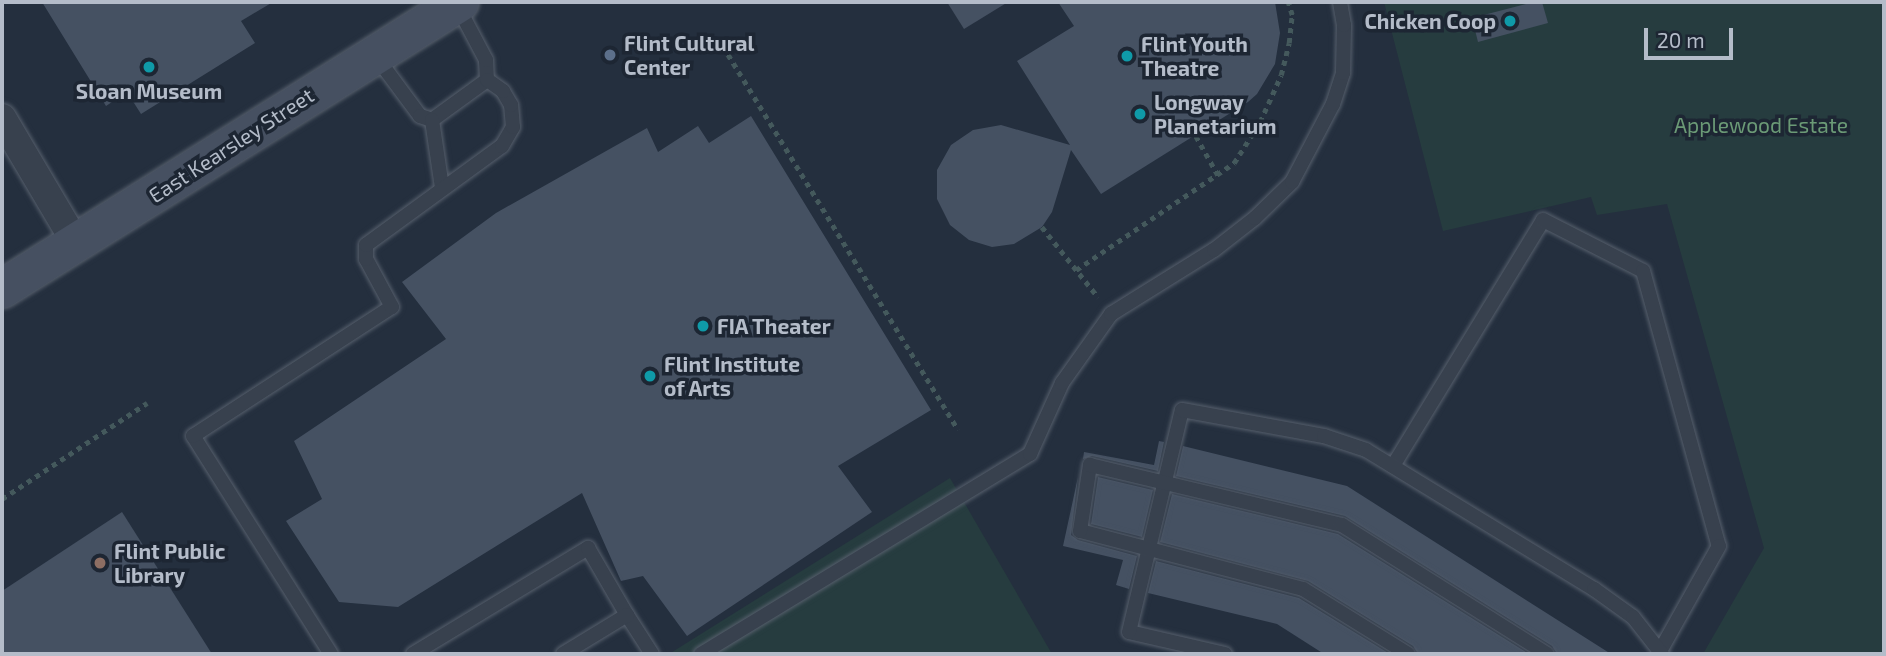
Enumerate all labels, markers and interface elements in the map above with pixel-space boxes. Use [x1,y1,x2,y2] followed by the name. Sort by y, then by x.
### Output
[1364,8,1496,34] place label: Chicken Coop
[1502,13,1518,29] marker: Chicken Coop
[1648,14,1737,58] scale bar
[1657,27,1705,52] text: 20 m
[624,30,754,80] place label: Flint Cultural Center
[1141,31,1249,81] place label: Flint Youth Theatre
[602,47,618,63] marker: Flint Cultural Center
[1119,48,1135,64] marker: Flint Youth Theatre
[141,59,157,75] marker: Sloan Museum
[76,78,222,104] place label: Sloan Museum
[144,82,318,208] street label: East Kearsley Street
[1154,89,1277,139] place label: Longway Planetarium
[1132,106,1148,122] marker: Longway Planetarium
[1674,112,1848,138] park label: Applewood Estate
[717,313,832,339] place label: FIA Theater
[695,318,711,334] marker: FIA Theater
[664,351,800,401] place label: Flint Institute of Arts
[642,368,658,384] marker: Flint Institute of Arts
[114,538,225,588] place label: Flint Public Library
[92,555,108,571] marker: Flint Public Library

